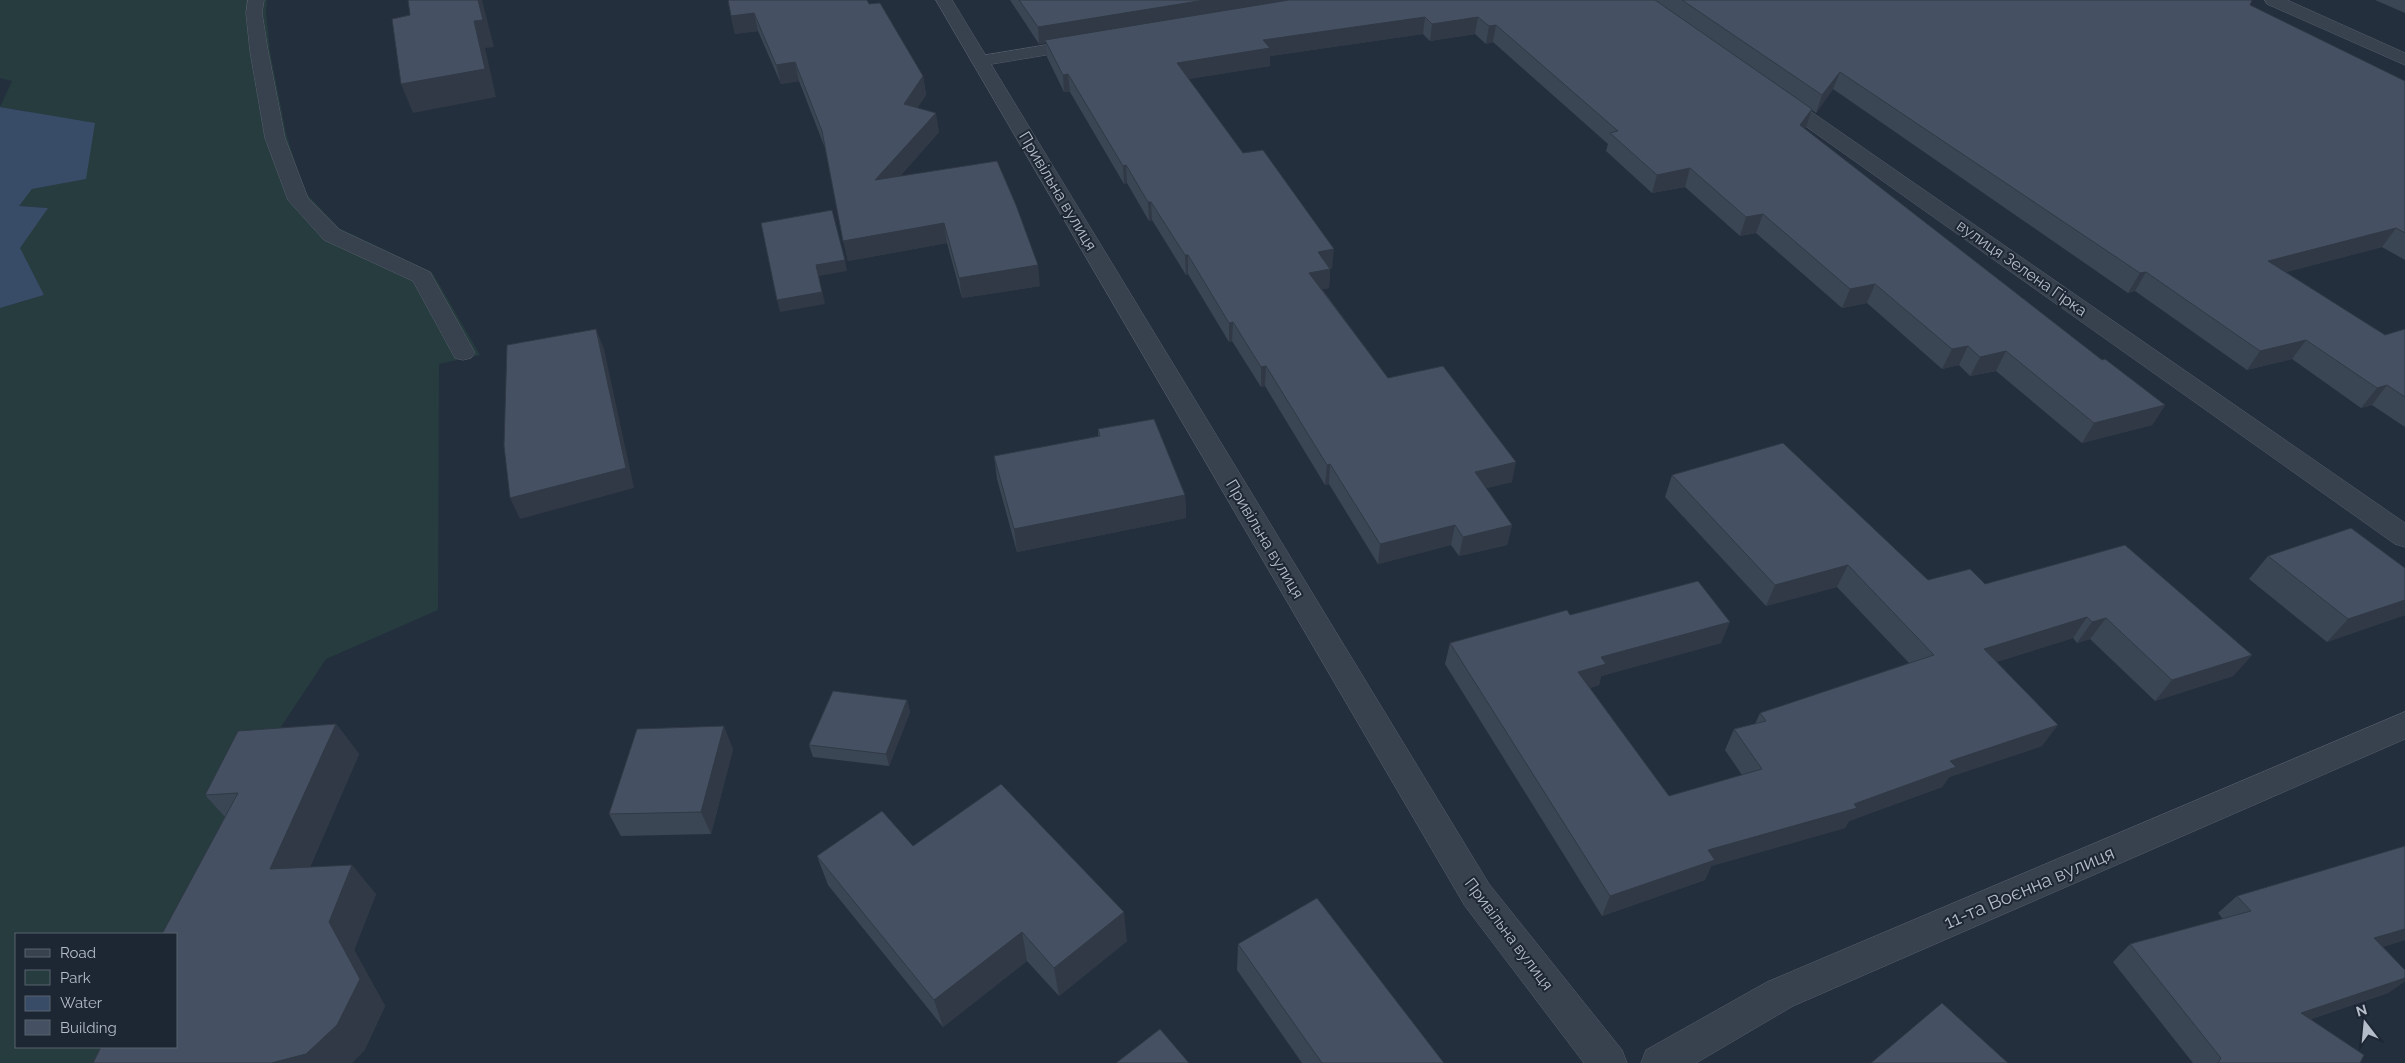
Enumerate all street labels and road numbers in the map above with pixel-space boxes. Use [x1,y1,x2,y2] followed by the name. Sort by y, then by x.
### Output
[1015,128,1101,254] street label: Привільна вулиця
[1953,216,2091,320] street label: вулиця Зелена Гірка
[1222,476,1308,602] street label: Привільна вулиця
[1941,841,2117,933] street label: 11-та Воєнна вулиця
[1461,874,1557,994] street label: Привільна вулиця

